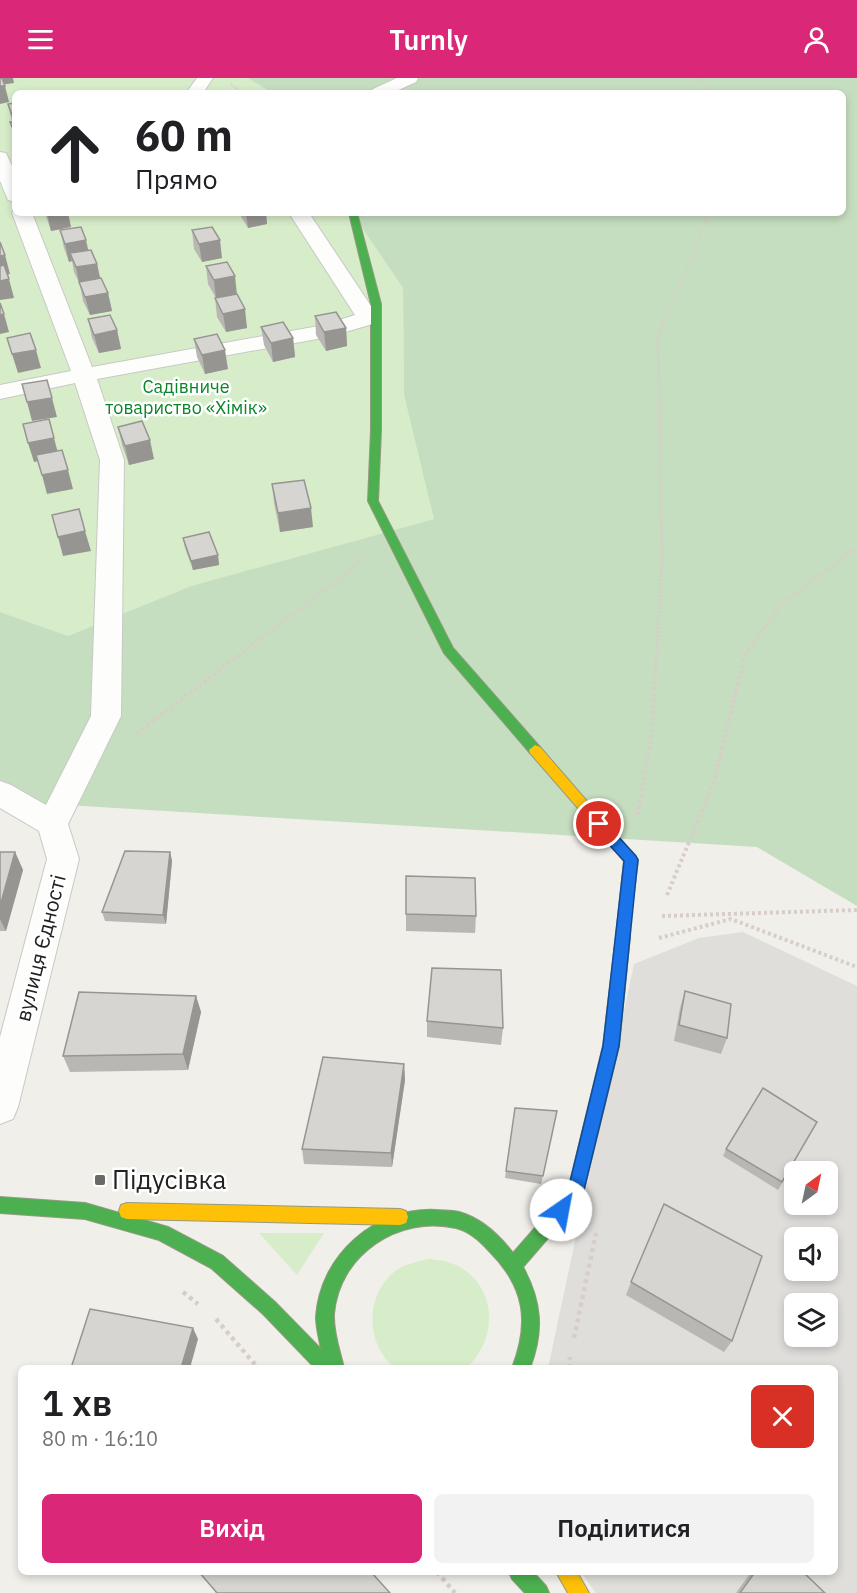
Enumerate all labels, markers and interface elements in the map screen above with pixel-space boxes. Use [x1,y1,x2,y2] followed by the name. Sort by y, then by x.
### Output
[389,22,468,57] text: Turnly
[24,23,57,56] icon: menu
[800,23,833,56] icon: person
[135,108,233,163] text: 60 m
[36,114,114,192] icon: ahead
[135,161,218,196] text: Прямо
[105,375,267,419] park label: Садівниче товариство «Хімік»
[573,798,624,849] pin
[582,807,615,840] icon: arrive
[8,871,72,1024] street label: вулиця Єдності
[784,1161,838,1215] north arrow
[784,1161,838,1347] map controls
[112,1162,227,1196] place label: Підусівка
[93,1173,107,1187] marker: Підусівка
[529,1178,593,1242] position arrow
[784,1227,838,1281] button: sound
[784,1293,838,1347] button: layers
[42,1379,112,1426] text: 1 хв
[751,1385,814,1448] button: close
[42,1425,158,1452] text: 80 m · 16:10
[42,1494,422,1563] button: Вихід
[434,1494,814,1563] button: Поділитися

